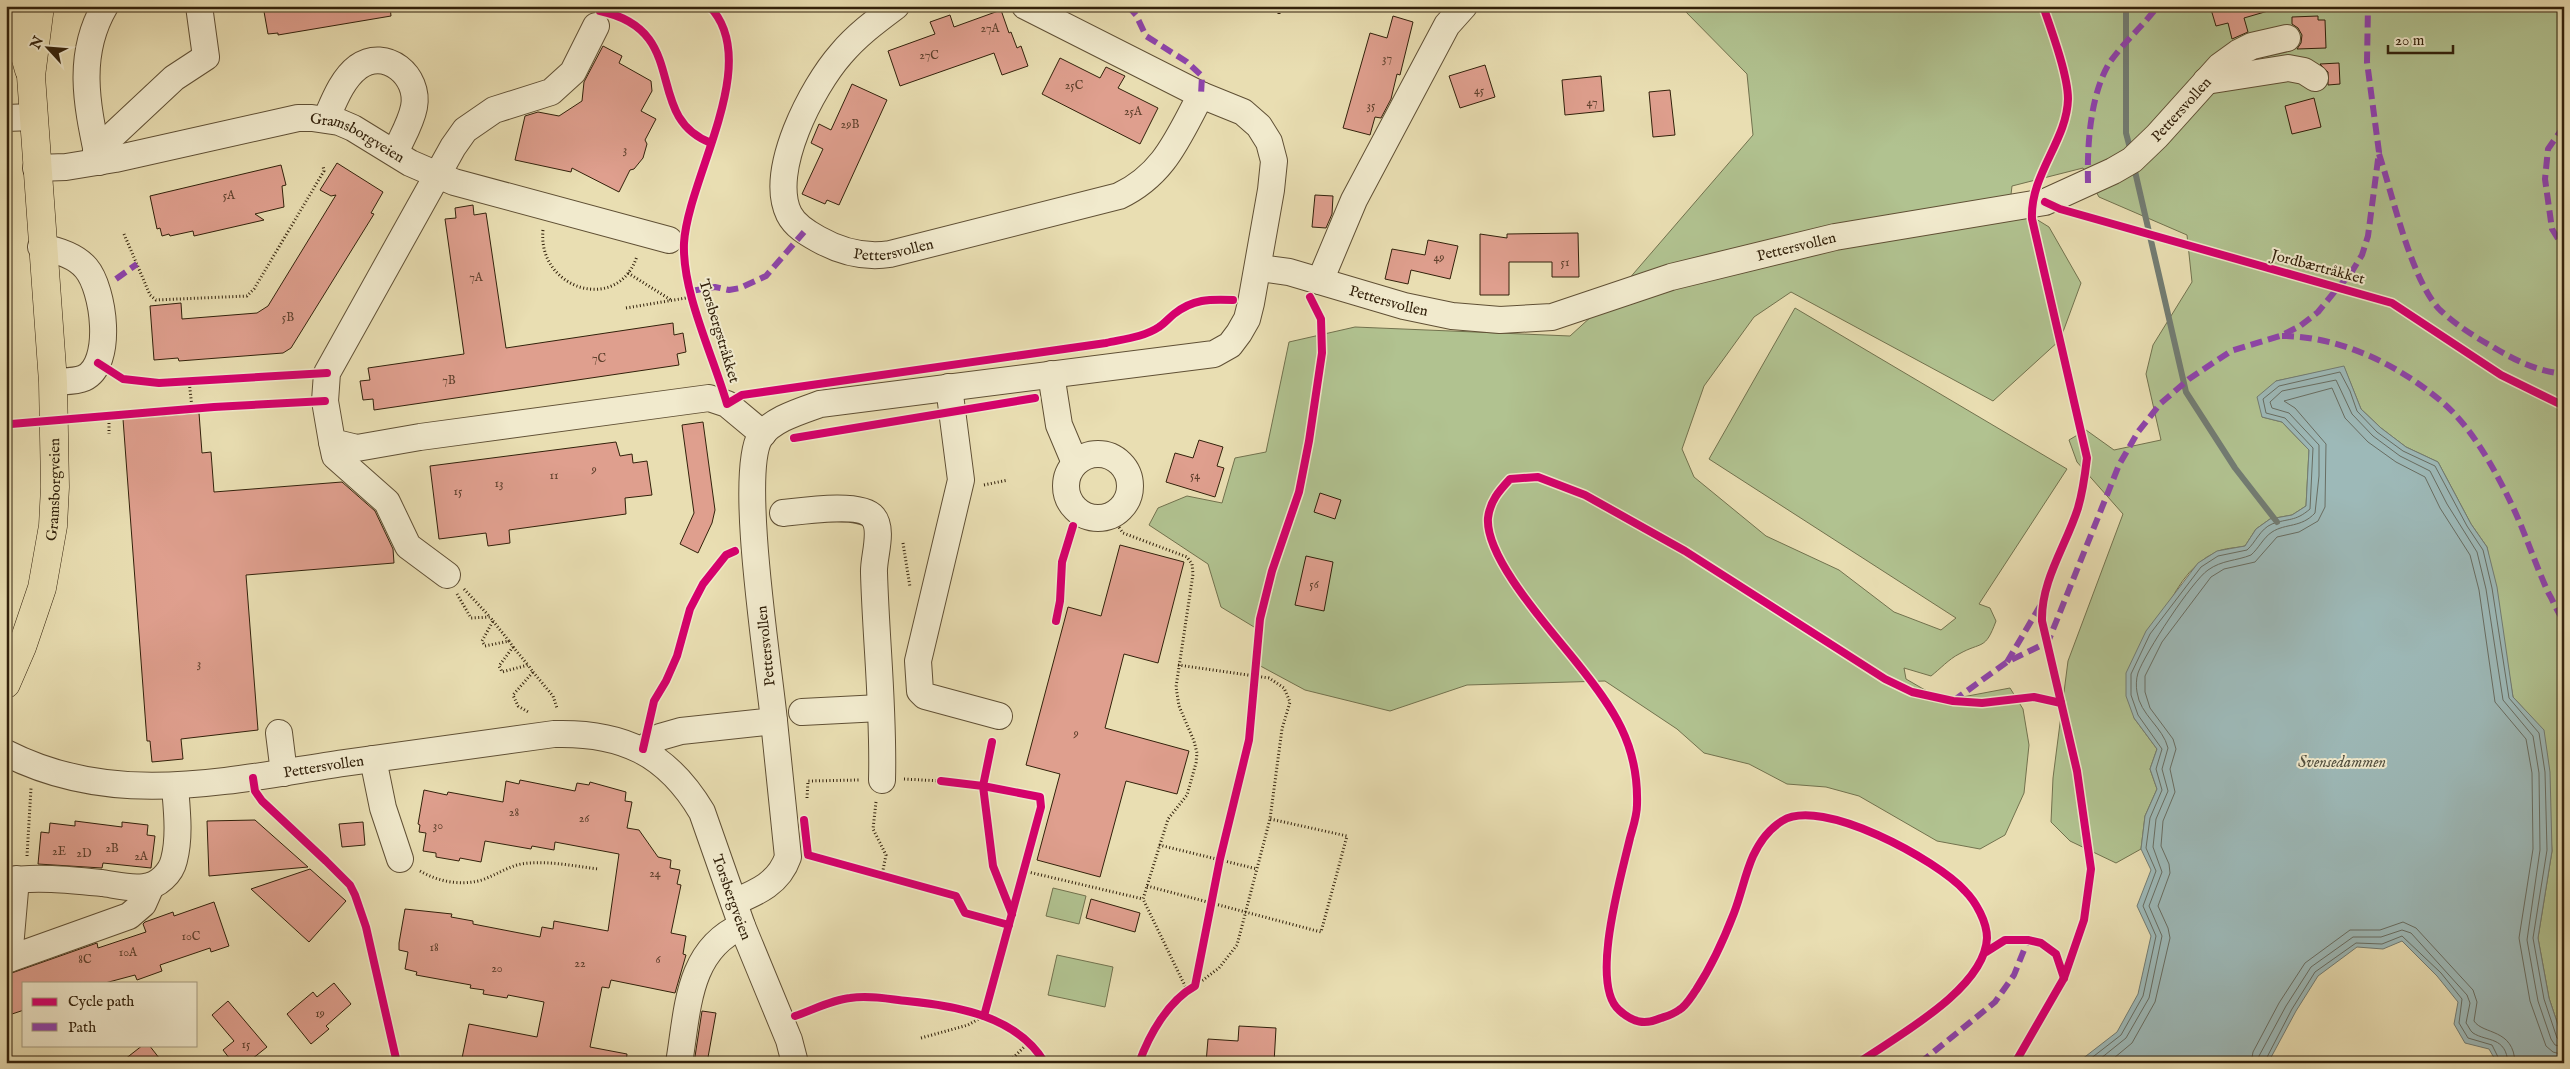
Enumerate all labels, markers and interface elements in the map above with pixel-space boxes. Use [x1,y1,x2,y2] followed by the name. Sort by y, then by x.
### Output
[980,21,1001,36] house number: 27A
[22,22,72,72] north arrow
[2388,22,2452,54] scale bar
[2395,31,2425,50] text: 20 m
[26,33,48,53] text: N
[919,48,939,63] house number: 27C
[1382,51,1392,66] house number: 37
[2147,73,2215,146] street label: Pettersvollen
[1065,78,1084,93] house number: 25C
[1474,83,1485,98] house number: 45
[1586,95,1598,110] house number: 47
[1367,98,1376,113] house number: 35
[1124,104,1143,119] house number: 25A
[309,108,408,167] street label: Gramsborgveien
[841,117,859,132] house number: 29B
[623,142,627,157] house number: 3
[223,188,236,203] house number: 5A
[1755,228,1838,265] street label: Pettersvollen
[852,234,935,265] street label: Pettersvollen
[2267,245,2367,289] street label: Jordbærtråkket
[1433,250,1445,265] house number: 49
[1561,255,1569,270] house number: 51
[469,270,484,285] house number: 7A
[694,277,744,385] street label: Torsbergstråkket
[1347,281,1430,320] street label: Pettersvollen
[282,310,294,325] house number: 5B
[592,351,607,366] house number: 7C
[442,373,456,388] house number: 7B
[41,438,65,543] street label: Gramsborgveien
[590,462,597,477] house number: 9
[550,468,558,483] house number: 11
[1190,468,1200,483] house number: 54
[495,476,503,491] house number: 13
[454,484,463,499] house number: 15
[1309,577,1320,592] house number: 56
[752,605,780,687] street label: Pettersvollen
[197,656,201,671] house number: 3
[1072,726,1079,741] house number: 9
[282,751,365,782] street label: Pettersvollen
[2298,753,2386,773] water label: Svensedammen
[509,805,519,820] house number: 28
[579,811,590,826] house number: 26
[433,818,443,833] house number: 30
[105,841,119,856] house number: 2B
[52,844,66,859] house number: 2E
[76,846,92,861] house number: 2D
[134,849,149,864] house number: 2A
[708,852,756,943] street label: Torsbergveien
[649,866,661,881] house number: 24
[182,929,201,944] house number: 10C
[429,940,439,955] house number: 18
[119,945,138,960] house number: 10A
[78,952,92,967] house number: 8C
[655,952,661,967] house number: 6
[574,956,586,971] house number: 22
[491,961,503,976] house number: 20
[22,982,198,1046] legend
[68,992,134,1011] text: Cycle path
[315,1006,325,1021] house number: 19
[68,1018,96,1037] text: Path
[242,1037,251,1052] house number: 15

